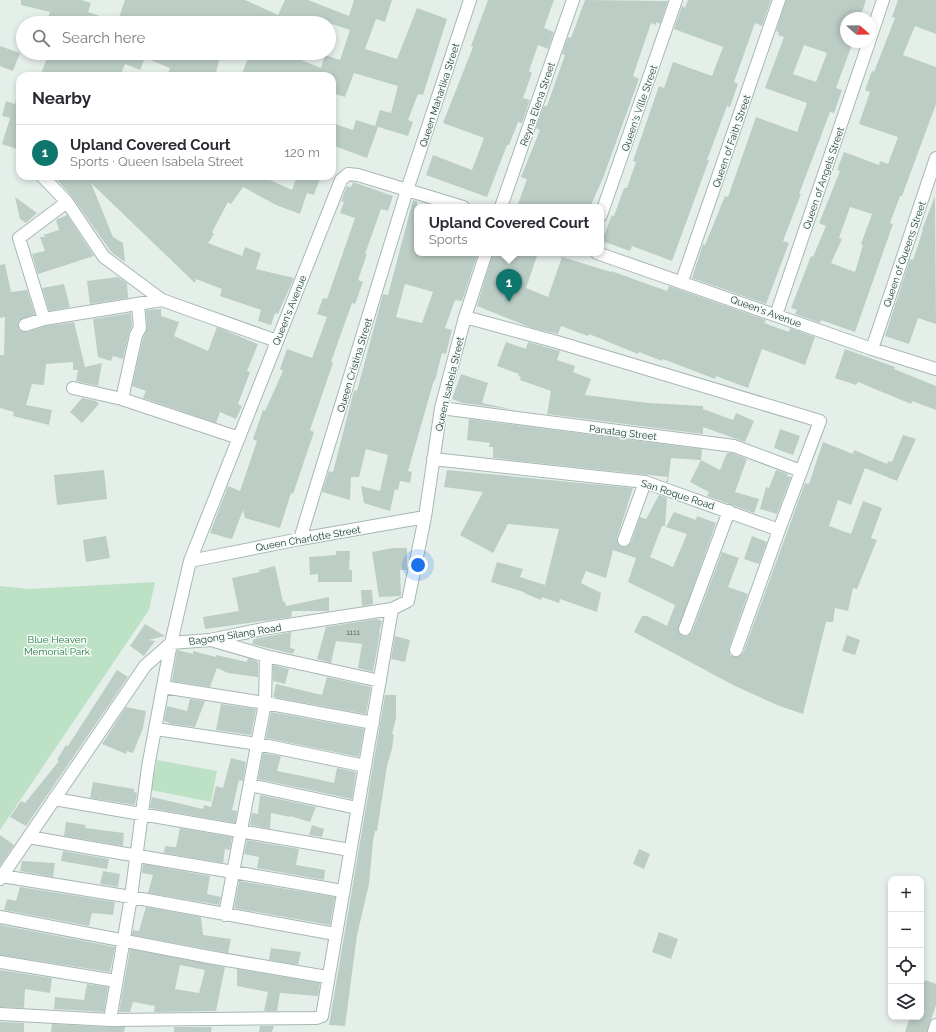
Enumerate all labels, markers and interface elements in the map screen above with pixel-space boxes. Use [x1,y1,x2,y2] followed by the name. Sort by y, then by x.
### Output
[840,12,876,48] north arrow
[16,16,336,60] search box
[30,27,52,49] icon: search
[62,29,145,47] text: Search here
[417,41,462,148] street label: Queen Maharlika Street
[518,60,557,147] street label: Reyna Elena Street
[620,63,660,153] street label: Queen's Ville Street
[32,88,91,108] text: Nearby
[710,93,753,189] street label: Queen of Faith Street
[801,125,846,231] street label: Queen of Angels Street
[70,136,231,154] text: Upland Covered Court
[42,145,48,160] text: 1
[284,145,320,160] text: 120 m
[70,154,244,169] text: Sports · Queen Isabela Street
[881,199,928,309] street label: Queen of Queens Street
[414,204,604,256] popup
[429,214,589,232] text: Upland Covered Court
[429,232,468,247] text: Sports
[496,269,522,302] pin: 1
[270,273,309,347] street label: Queen's Avenue
[729,293,803,329] street label: Queen's Avenue
[335,316,374,414] street label: Queen Cristina Street
[433,335,466,432] street label: Queen Isabela Street
[588,423,658,442] street label: Panatag Street
[640,477,716,512] street label: San Roque Road
[255,524,362,553] street label: Queen Charlotte Street
[408,555,428,575] your location
[188,622,282,647] street label: Bagong Silang Road
[346,627,360,637] house number: 1111
[24,634,91,657] park label: Blue Heaven Memorial Park
[888,876,924,1020] map controls
[888,876,924,912] button: +
[888,912,924,948] button: −
[888,948,924,984] button: locate
[888,984,924,1020] button: layers

